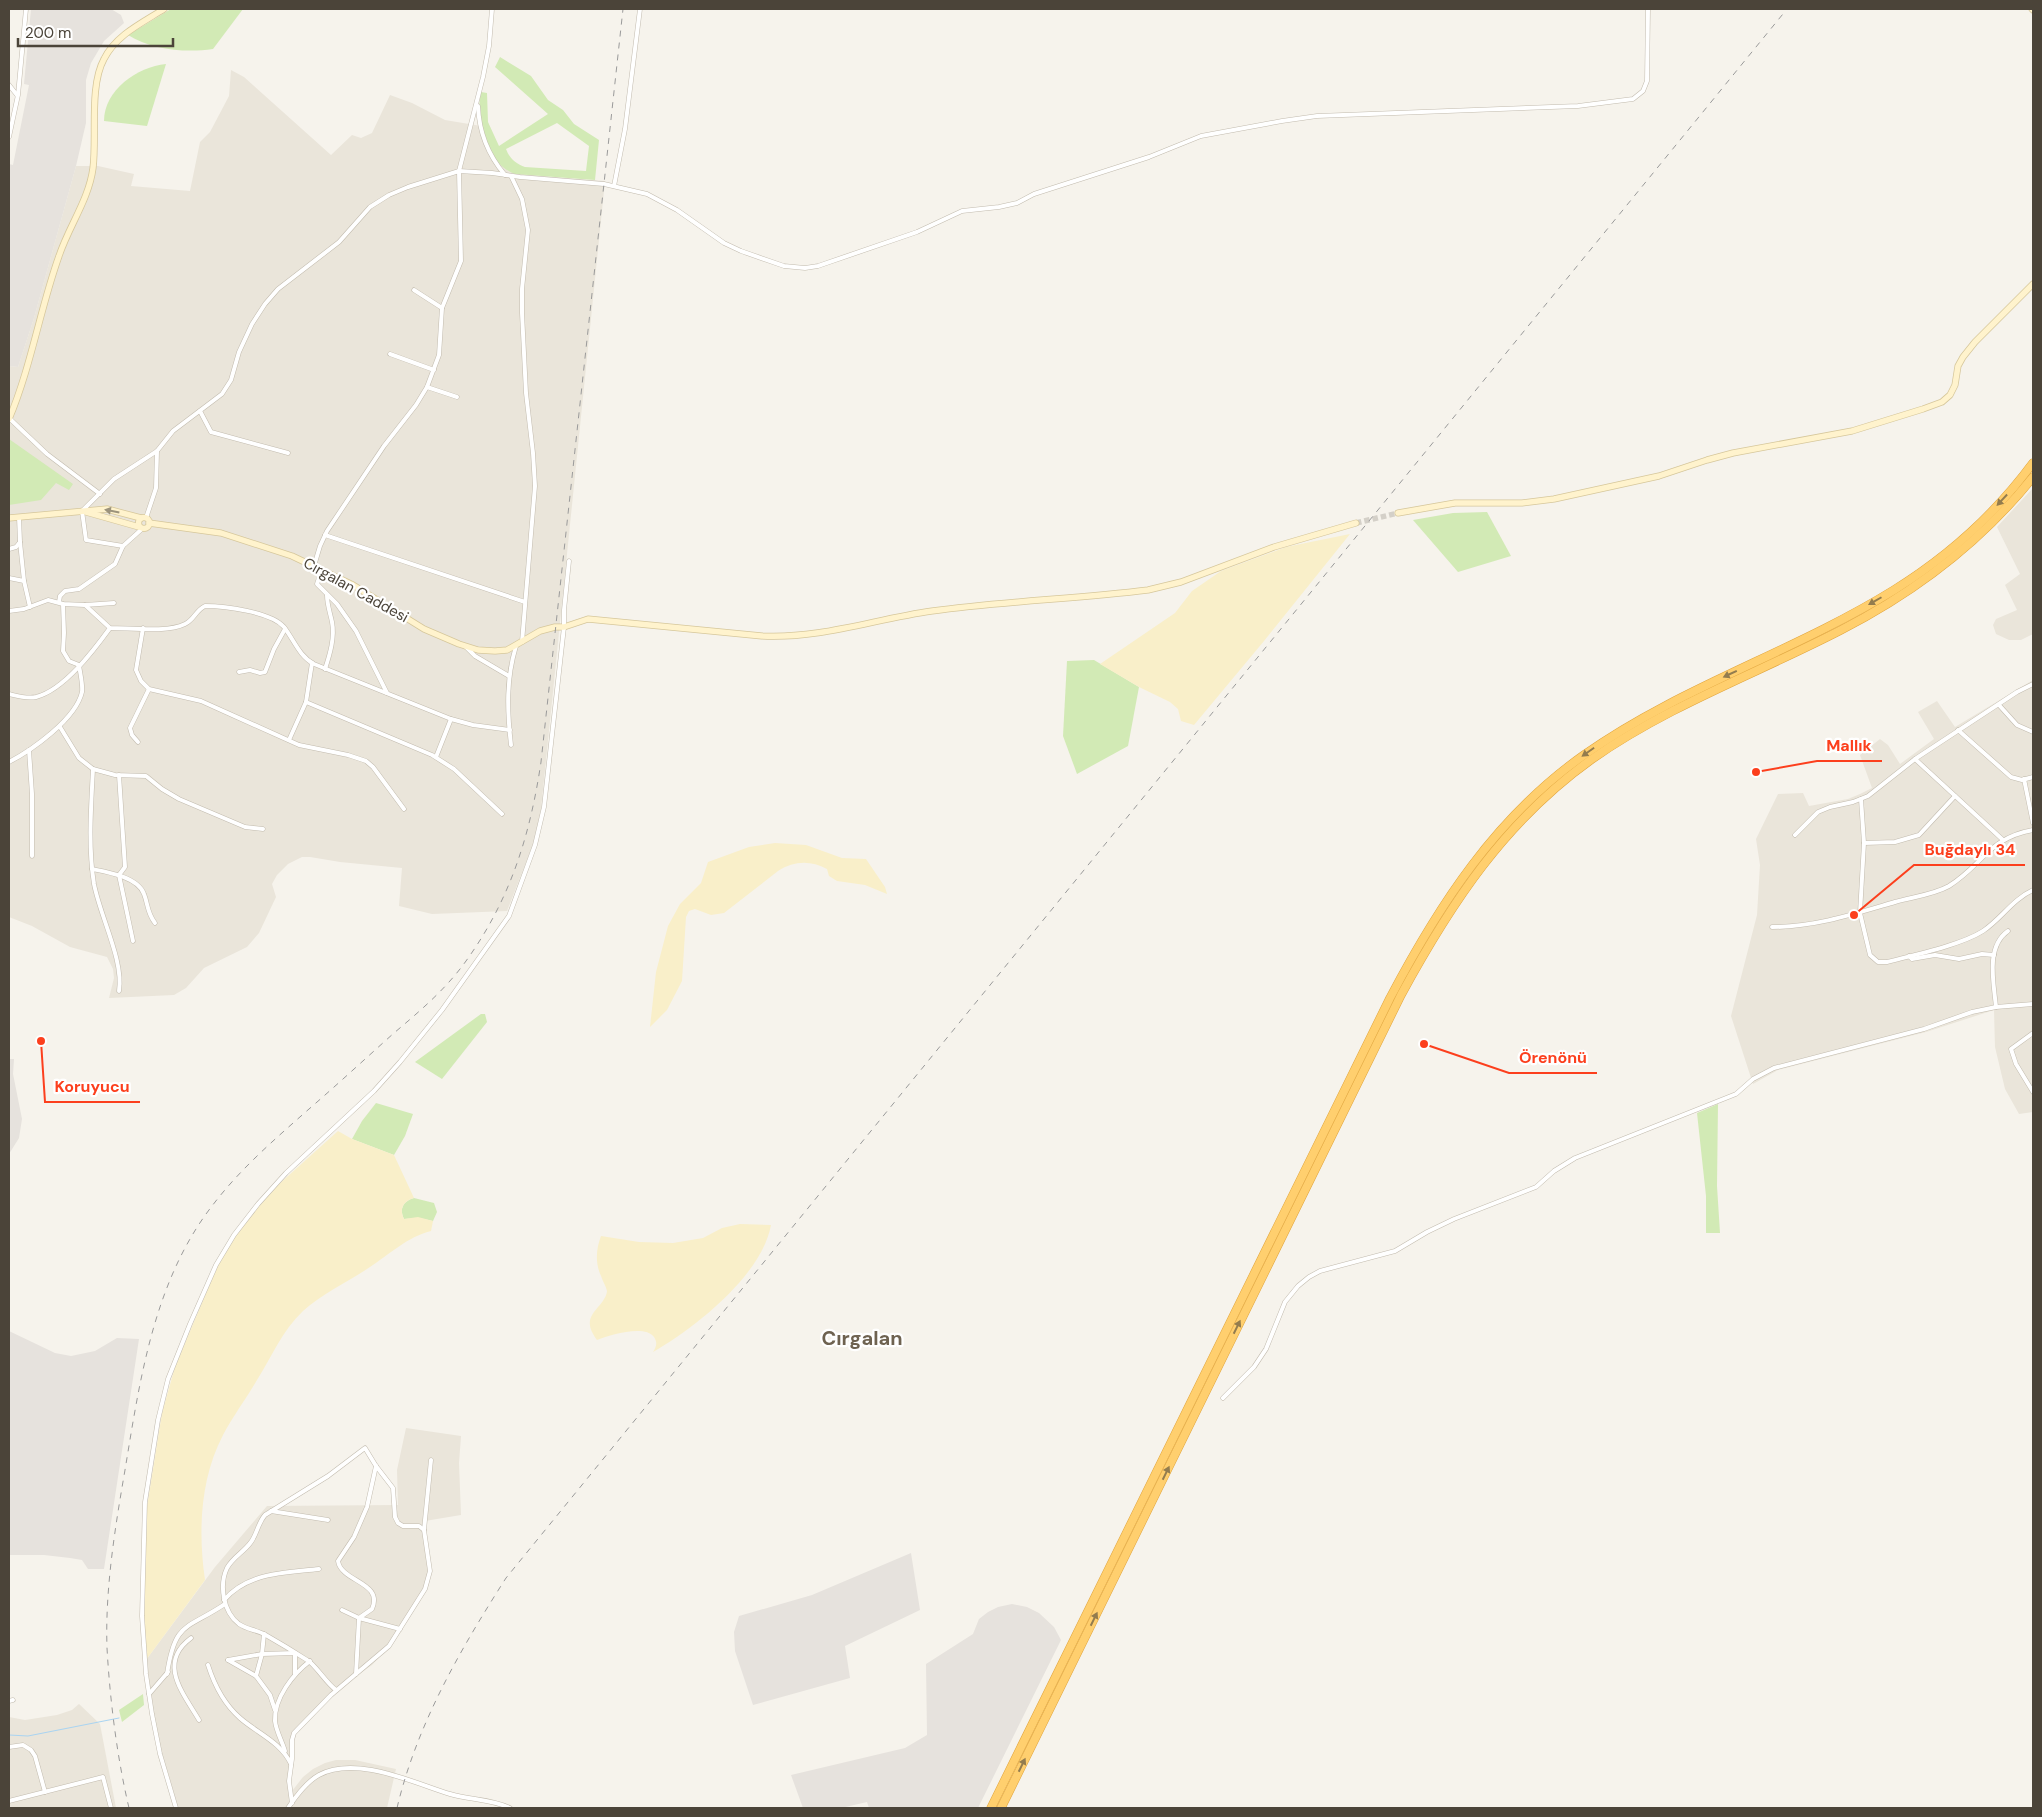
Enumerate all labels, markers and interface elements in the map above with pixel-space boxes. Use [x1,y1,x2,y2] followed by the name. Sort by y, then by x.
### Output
[18,15,172,47] scale bar
[25,23,71,43] text: 200 m
[1996,494,2008,506] one-way arrow
[103,506,119,514] one-way arrow
[300,553,412,627] street label: Cırgalan Caddesi
[1869,597,1882,606] one-way arrow
[1723,670,1737,678] one-way arrow
[1817,730,1882,761] callout: Mallık
[1826,735,1873,756] text: Mallık
[1581,747,1595,757] one-way arrow
[1914,834,2025,865] callout: Buğdaylı 34
[1925,839,2015,860] text: Buğdaylı 34
[1509,1042,1597,1073] callout: Örenönü
[1519,1047,1587,1068] text: Örenönü
[45,1071,140,1102] callout: Koruyucu
[54,1076,130,1097] text: Koruyucu
[1233,1320,1241,1334] one-way arrow
[821,1325,903,1351] district label: Cırgalan
[1162,1466,1170,1480] one-way arrow
[1090,1612,1098,1626] one-way arrow
[1018,1757,1026,1772] one-way arrow

